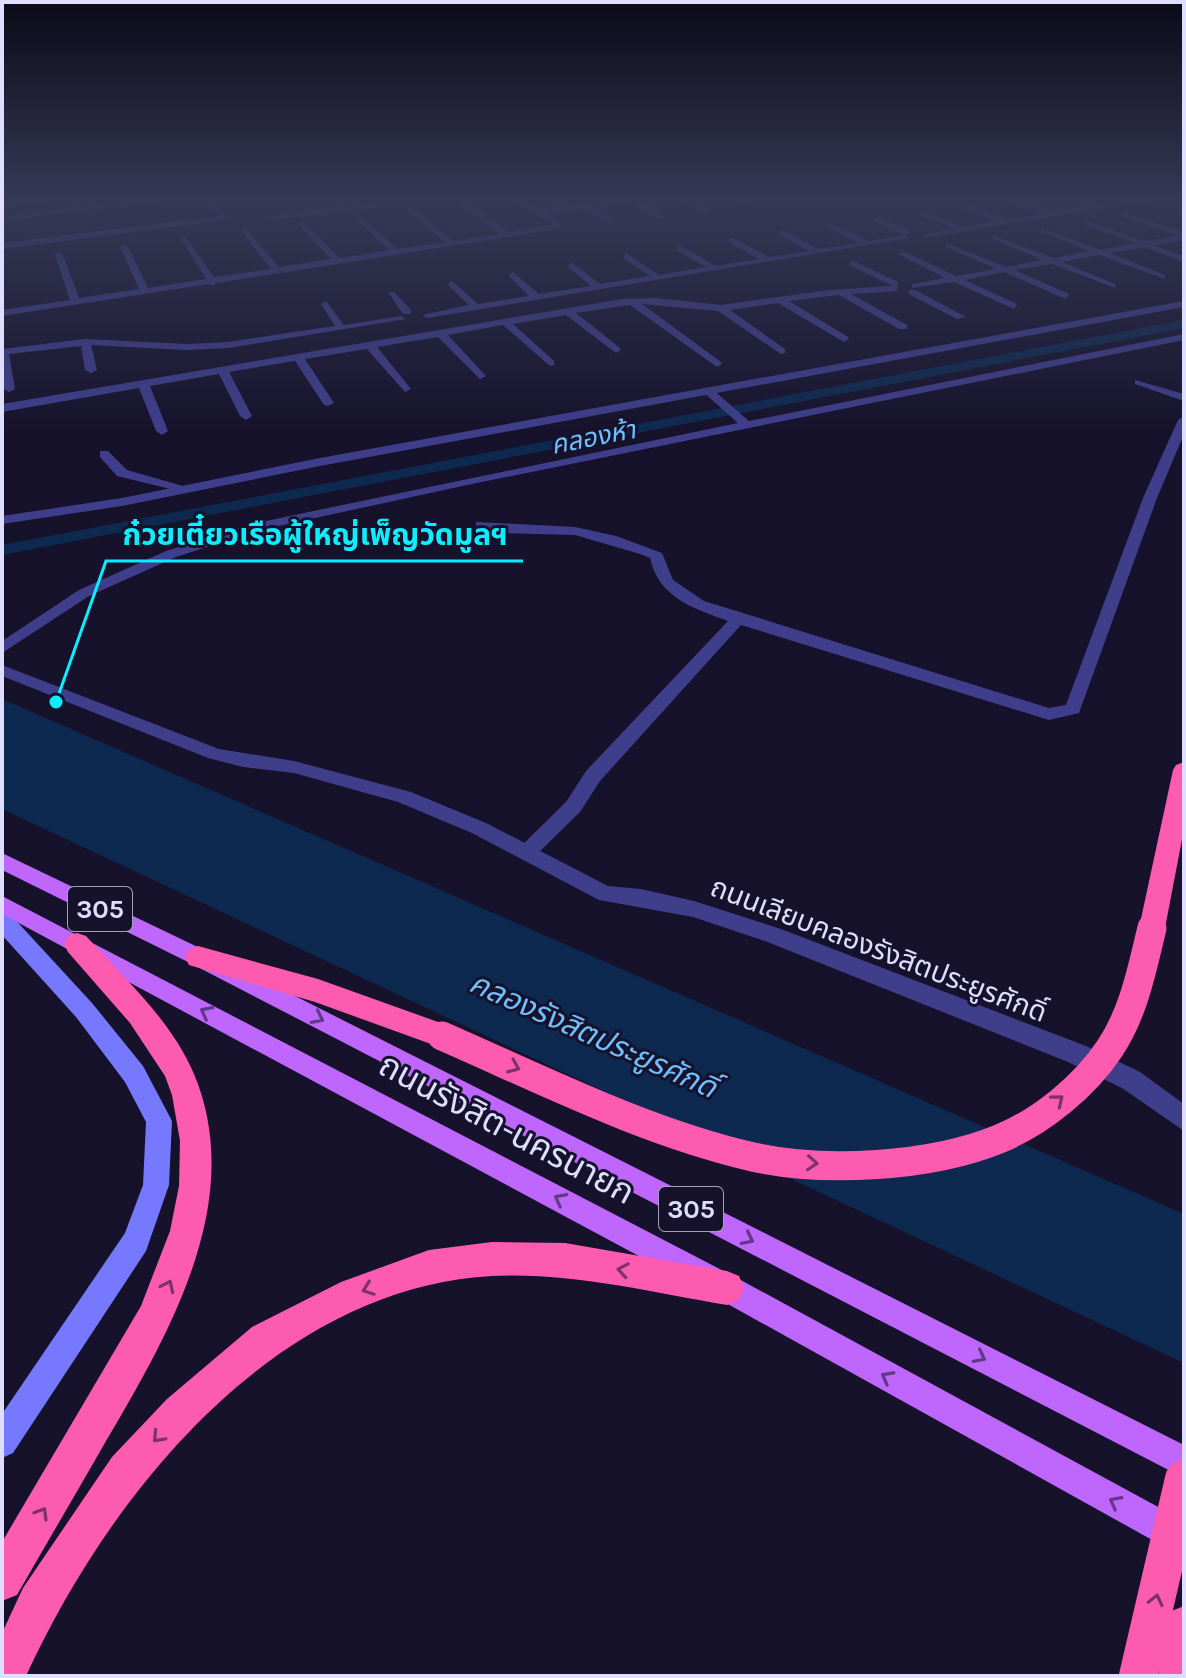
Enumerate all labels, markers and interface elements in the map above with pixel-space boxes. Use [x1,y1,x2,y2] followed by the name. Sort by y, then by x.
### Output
[548,414,639,461] water label: คลองห้า
[106,507,523,561] callout: ก๋วยเตี๋ยวเรือผู้ใหญ่เพ็ญวัดมูลฯ
[122,513,508,553] text: ก๋วยเตี๋ยวเรือผู้ใหญ่เพ็ญวัดมูลฯ
[706,870,1052,1030] street label: ถนนเลียบคลองรังสิตประยูรศักดิ์
[68,887,132,931] road number: 305
[464,964,729,1109] water label: คลองรังสิตประยูรศักดิ์
[201,1006,215,1022] one-way arrow
[309,1008,324,1024] one-way arrow
[372,1045,641,1213] street label: ถนนรังสิต-นครนายก
[505,1057,520,1073] one-way arrow
[1049,1096,1064,1110] one-way arrow
[806,1154,819,1171] one-way arrow
[659,1187,723,1231] road number: 305
[553,1194,568,1209] one-way arrow
[740,1229,755,1244] one-way arrow
[616,1262,630,1279] one-way arrow
[362,1279,376,1295] one-way arrow
[158,1280,174,1294] one-way arrow
[971,1348,986,1363] one-way arrow
[882,1371,896,1387] one-way arrow
[153,1427,167,1442] one-way arrow
[1109,1496,1124,1511] one-way arrow
[32,1507,48,1522] one-way arrow
[1147,1594,1164,1607] one-way arrow

